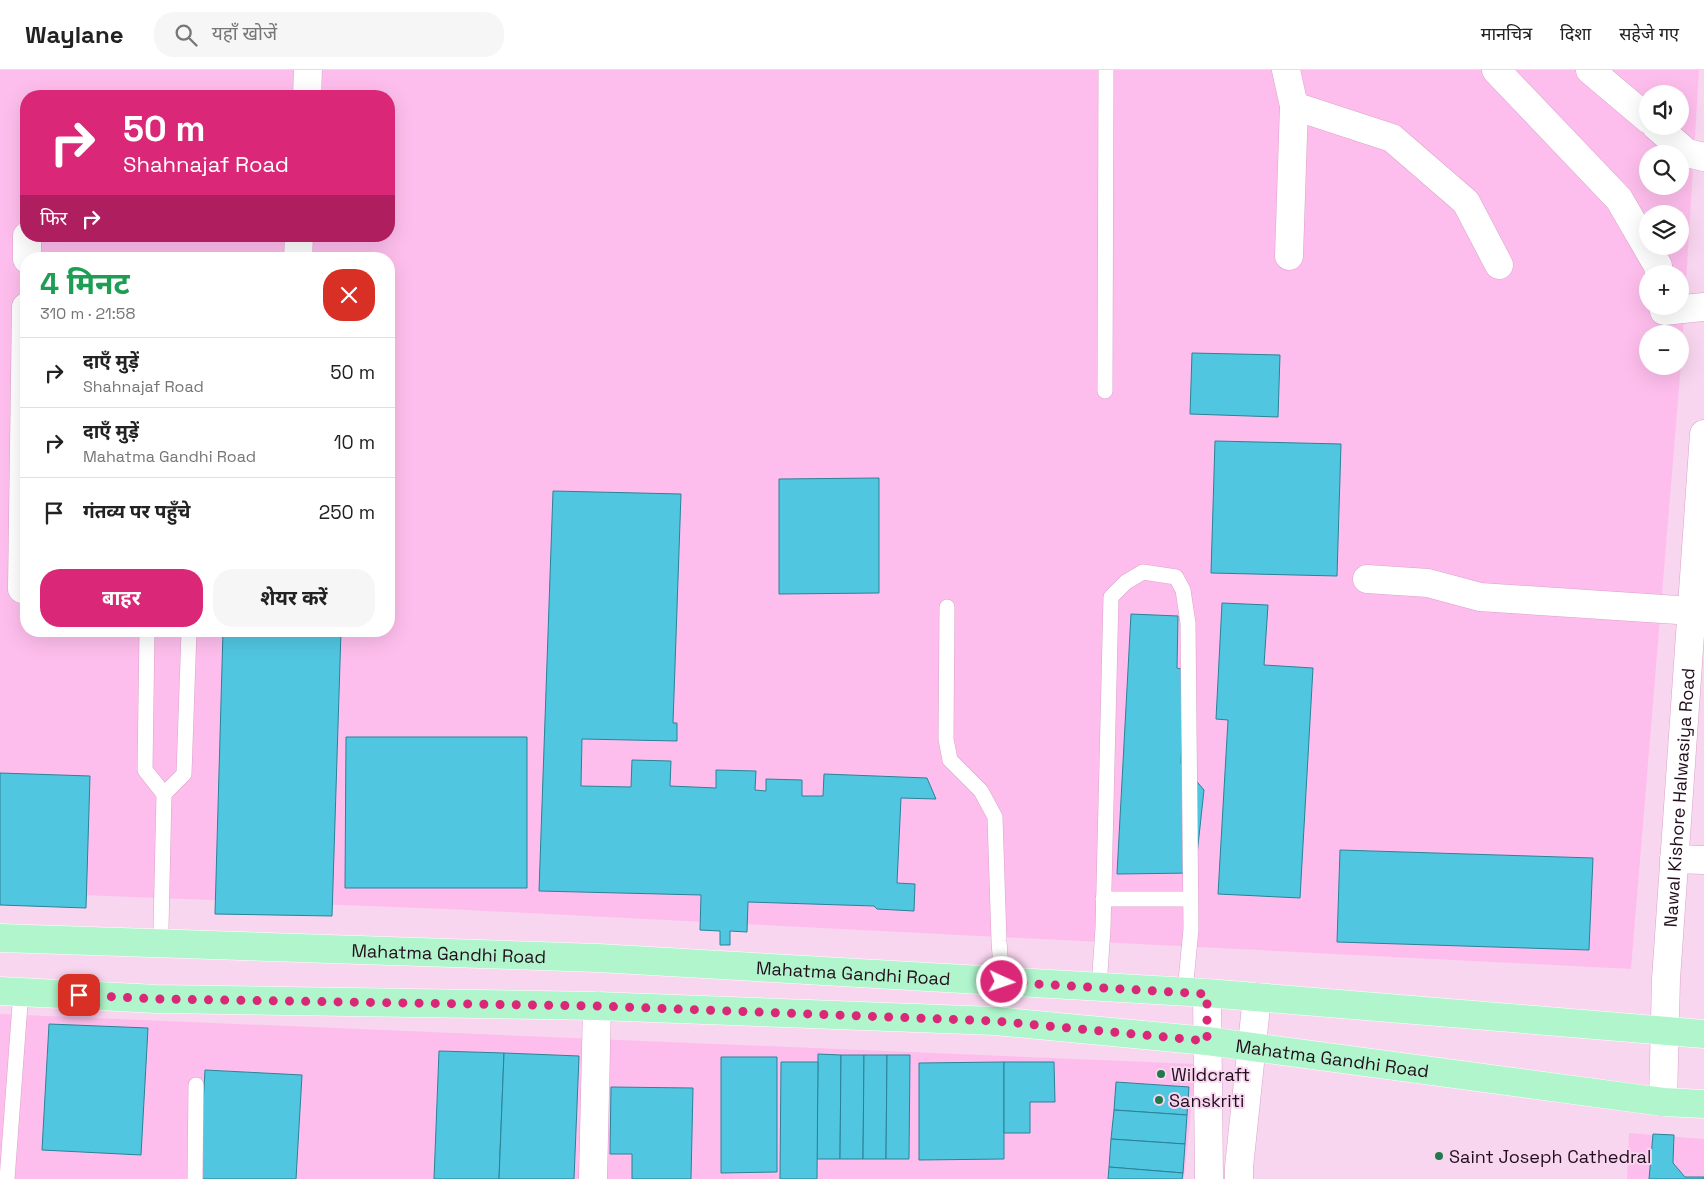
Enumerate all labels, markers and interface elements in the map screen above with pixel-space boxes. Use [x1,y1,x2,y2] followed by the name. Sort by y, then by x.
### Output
[154,12,504,57] search box
[25,19,124,50] text: Waylane
[172,21,200,49] icon: search
[212,21,277,46] text: यहाँ खोजें
[1481,22,1532,45] text: मानचित्र
[1560,22,1591,45] text: दिशा
[1619,22,1679,45] text: सहेजे गए
[1639,85,1689,375] map controls
[1639,85,1689,135] button: sound
[123,107,205,151] text: 50 m
[40,110,105,175] icon: right
[1639,145,1689,195] button: search
[123,150,289,178] text: Shahnajaf Road
[77,205,105,233] icon: right
[1639,205,1689,255] button: layers
[40,206,67,231] text: फिर
[40,264,130,303] text: 4 मिनट
[1639,265,1689,315] button: +
[323,269,375,321] button: close
[40,303,135,324] text: 310 m · 21:58
[1639,325,1689,375] button: −
[83,349,139,374] text: दाएँ मुड़ें
[40,359,68,387] icon: right
[330,360,375,385] text: 50 m
[83,376,204,397] text: Shahnajaf Road
[83,419,139,444] text: दाएँ मुड़ें
[40,429,68,457] icon: right
[334,430,375,455] text: 10 m
[83,446,256,467] text: Mahatma Gandhi Road
[40,499,68,527] icon: arrive
[83,499,190,524] text: गंतव्य पर पहुँचे
[319,500,375,525] text: 250 m
[40,569,203,627] button: बाहर
[213,569,375,627] button: शेयर करें
[1658,667,1699,928] street label: Nawal Kishore Halwasiya Road
[351,938,546,968] street label: Mahatma Gandhi Road
[975,955,1027,1007] position arrow
[755,956,951,990] street label: Mahatma Gandhi Road
[58,974,100,1016] pin
[65,981,93,1009] icon: arrive
[1234,1033,1430,1082] street label: Mahatma Gandhi Road
[1171,1063,1250,1086] place label: Wildcraft
[1155,1068,1167,1080] marker: Wildcraft
[1169,1089,1244,1112] place label: Sanskriti
[1153,1094,1165,1106] marker: Sanskriti
[1449,1145,1651,1168] place label: Saint Joseph Cathedral
[1433,1150,1445,1162] marker: Saint Joseph Cathedral

